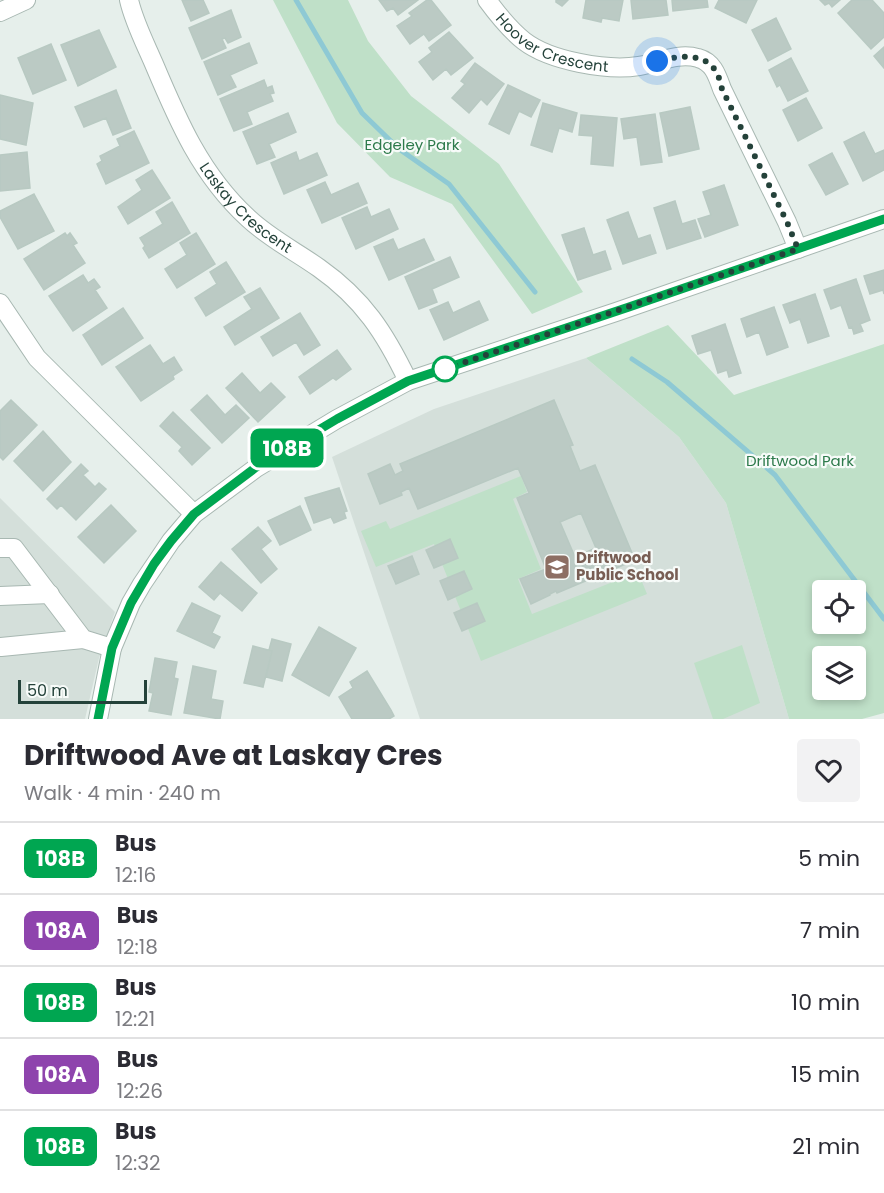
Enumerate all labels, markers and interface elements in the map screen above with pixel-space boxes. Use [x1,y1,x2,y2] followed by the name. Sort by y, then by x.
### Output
[491,8,609,77] street label: Hoover Crescent
[642,46,672,76] your location
[365,134,460,155] park label: Edgeley Park
[195,158,296,258] street label: Laskay Crescent
[432,356,458,382] unlabelled marker
[245,428,329,468] line badge: 108B
[262,434,312,463] text: 108B
[746,450,854,471] park label: Driftwood Park
[576,547,679,585] place label: Driftwood Public School
[542,552,572,582] school or university icon: Driftwood Public School
[812,580,866,700] map controls
[812,580,866,634] button: locate
[812,646,866,700] button: layers
[18,677,147,704] scale bar
[27,679,68,702] text: 50 m
[24,736,443,775] text: Driftwood Ave at Laskay Cres
[797,739,860,802] button: heart
[24,779,221,807] text: Walk · 4 min · 240 m
[115,828,157,859] text: Bus
[798,843,860,874] text: 5 min
[36,844,85,873] text: 108B
[115,861,156,889] text: 12:16
[117,900,158,931] text: Bus
[800,915,860,946] text: 7 min
[36,916,87,945] text: 108A
[117,933,158,961] text: 12:18
[115,972,157,1003] text: Bus
[791,987,860,1018] text: 10 min
[36,988,85,1017] text: 108B
[115,1005,155,1033] text: 12:21
[117,1044,158,1075] text: Bus
[791,1059,860,1090] text: 15 min
[36,1060,87,1089] text: 108A
[117,1077,163,1105] text: 12:26
[115,1116,157,1147] text: Bus
[792,1131,860,1162] text: 21 min
[36,1132,85,1161] text: 108B
[115,1149,161,1177] text: 12:32

